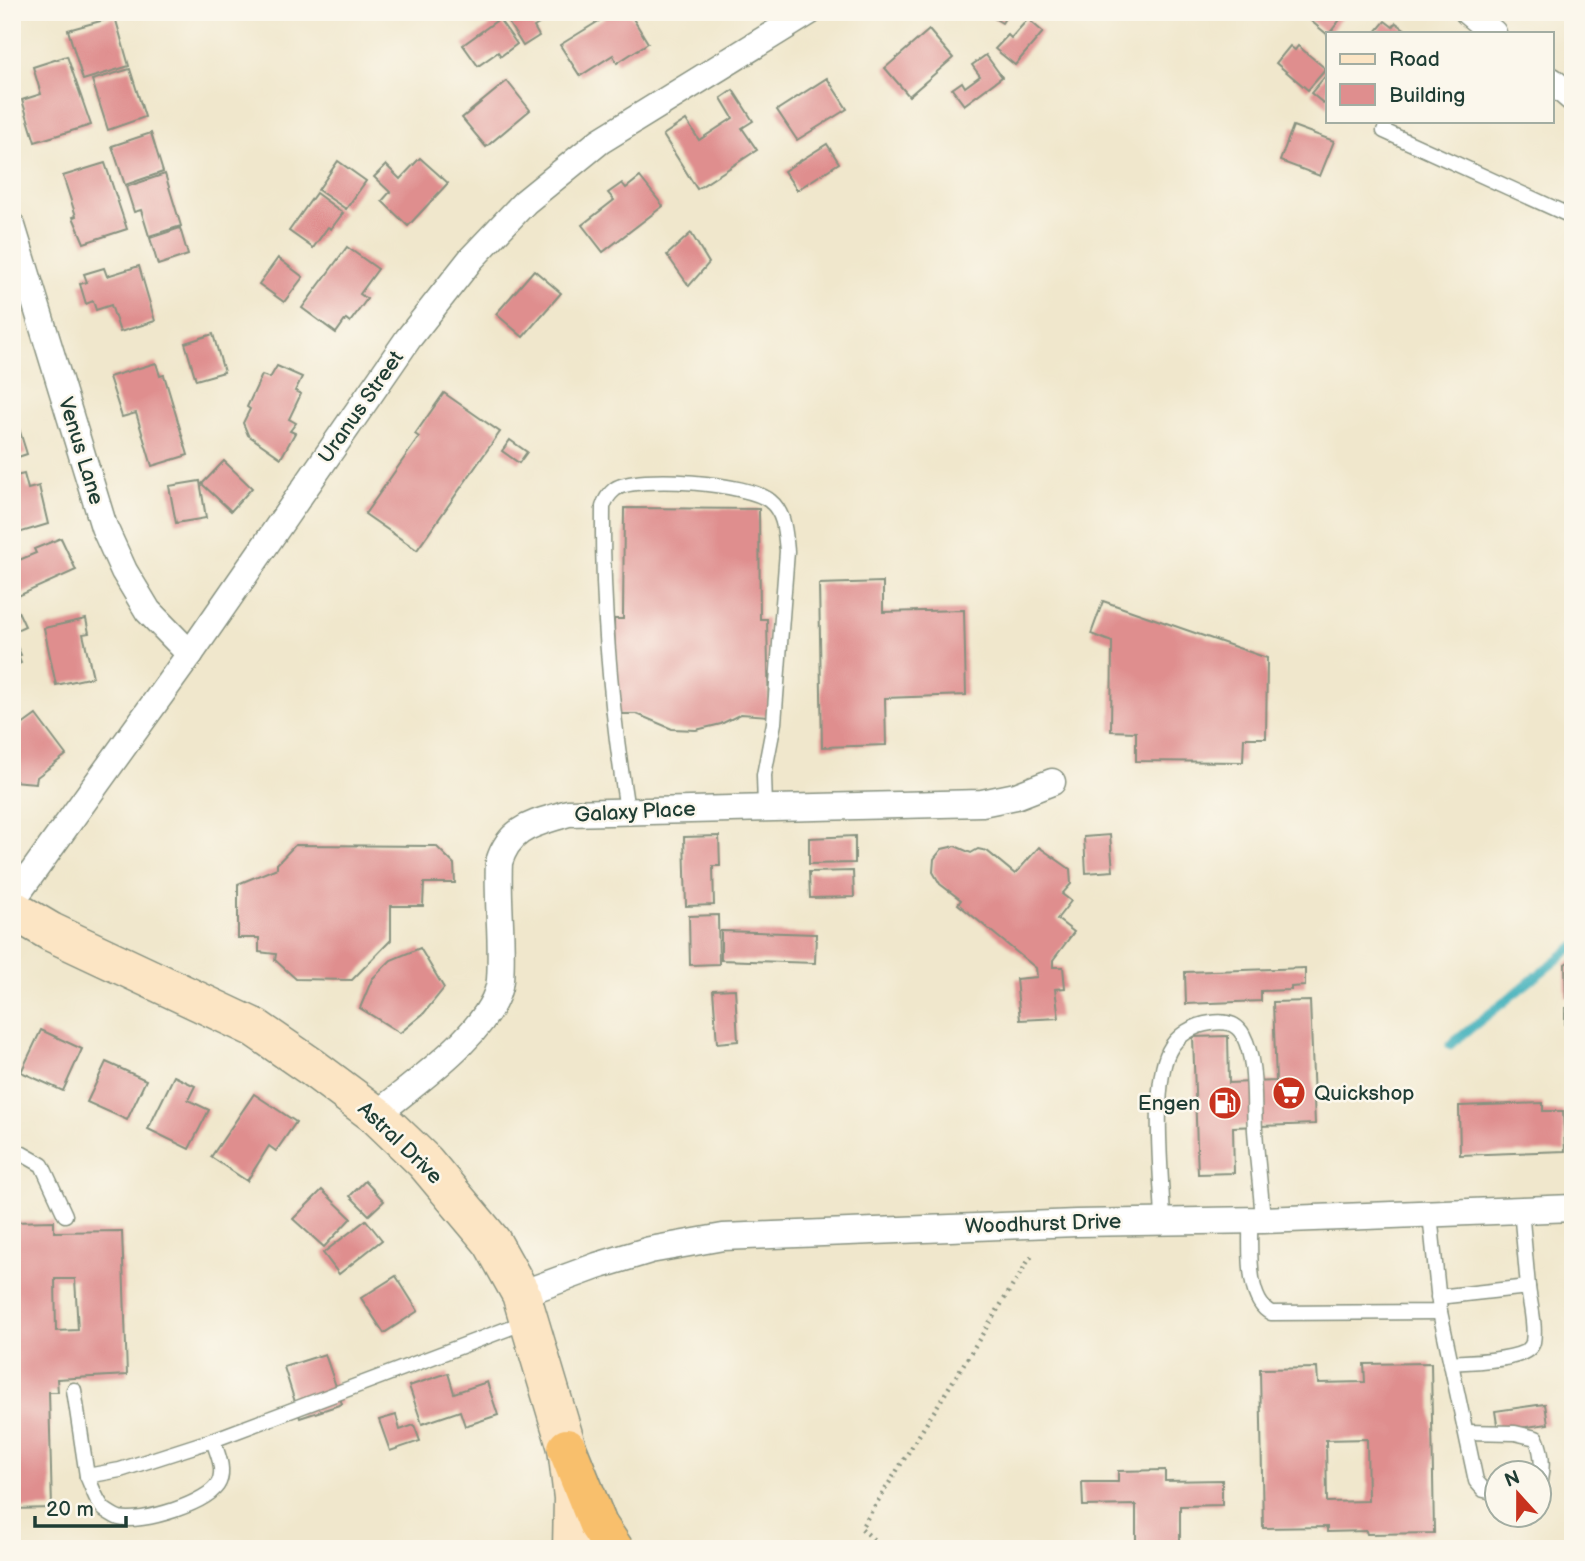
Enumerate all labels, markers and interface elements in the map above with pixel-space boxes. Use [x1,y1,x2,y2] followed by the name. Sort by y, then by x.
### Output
[1326,32,1554,122] legend
[1389,47,1440,72] text: Road
[1389,83,1465,108] text: Building
[313,346,409,468] street label: Uranus Street
[53,394,109,508] street label: Venus Lane
[574,796,696,828] street label: Galaxy Place
[1270,1074,1308,1112] supermarket icon: Quickshop
[1314,1081,1415,1106] place label: Quickshop
[1206,1084,1244,1122] fuel station icon: Engen
[1138,1091,1200,1116] place label: Engen
[353,1097,447,1189] street label: Astral Drive
[964,1209,1122,1239] street label: Woodhurst Drive
[1484,1460,1554,1530] north arrow
[1502,1466,1523,1493] text: N
[35,1484,126,1528] scale bar
[46,1497,94,1522] text: 20 m

